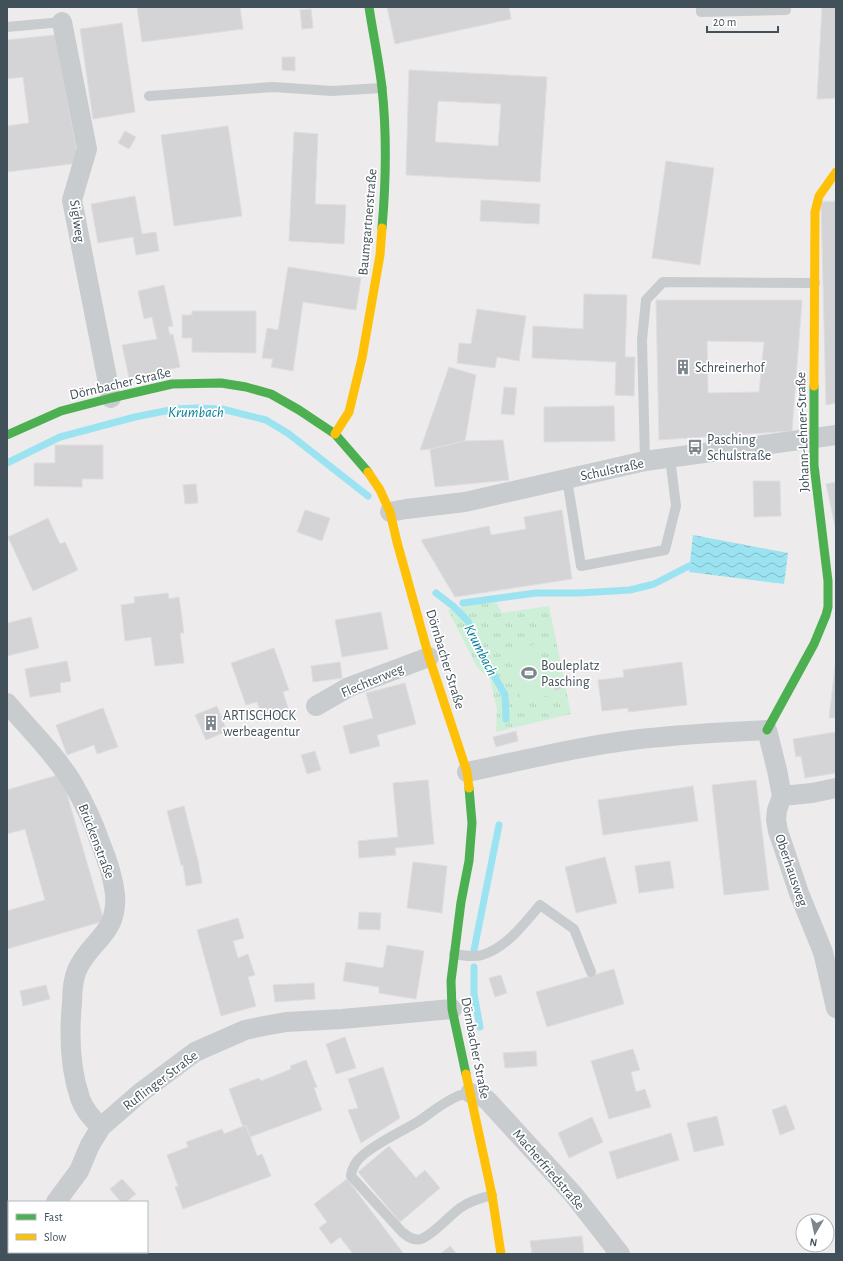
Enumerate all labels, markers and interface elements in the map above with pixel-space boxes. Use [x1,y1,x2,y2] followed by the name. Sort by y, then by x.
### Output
[707,8,778,34] scale bar
[713,16,736,28] text: 20 m
[356,168,380,276] street label: Baumgartnerstraße
[67,199,87,243] street label: Siglweg
[674,358,692,376] building icon: Schreinerhof
[695,361,765,375] place label: Schreinerhof
[68,366,172,402] street label: Dörnbacher Straße
[794,372,812,492] street label: Johann-Lehner-Straße
[168,405,224,420] water label: Krumbach
[707,433,771,463] place label: Pasching Schulstraße
[686,438,704,456] bus stop icon: Pasching Schulstraße
[579,456,645,484] street label: Schulstraße
[423,608,467,711] street label: Dörnbacher Straße
[461,622,500,678] water label: Krumbach
[541,659,600,689] place label: Bouleplatz Pasching
[339,661,406,700] street label: Flechterweg
[520,664,538,682] sports icon: Bouleplatz Pasching
[223,709,300,739] place label: ARTISCHOCK werbeagentur
[202,714,220,732] building icon: ARTISCHOCK werbeagentur
[75,802,117,881] street label: Brückenstraße
[772,832,810,908] street label: Oberhausweg
[458,996,492,1100] street label: Dörnbacher Straße
[121,1048,200,1113] street label: Ruflinger Straße
[510,1127,587,1213] street label: Macherfriedstraße
[8,1201,148,1253] legend
[44,1211,63,1223] text: Fast
[795,1213,835,1253] north arrow
[44,1231,66,1243] text: Slow
[809,1236,818,1248] text: N

